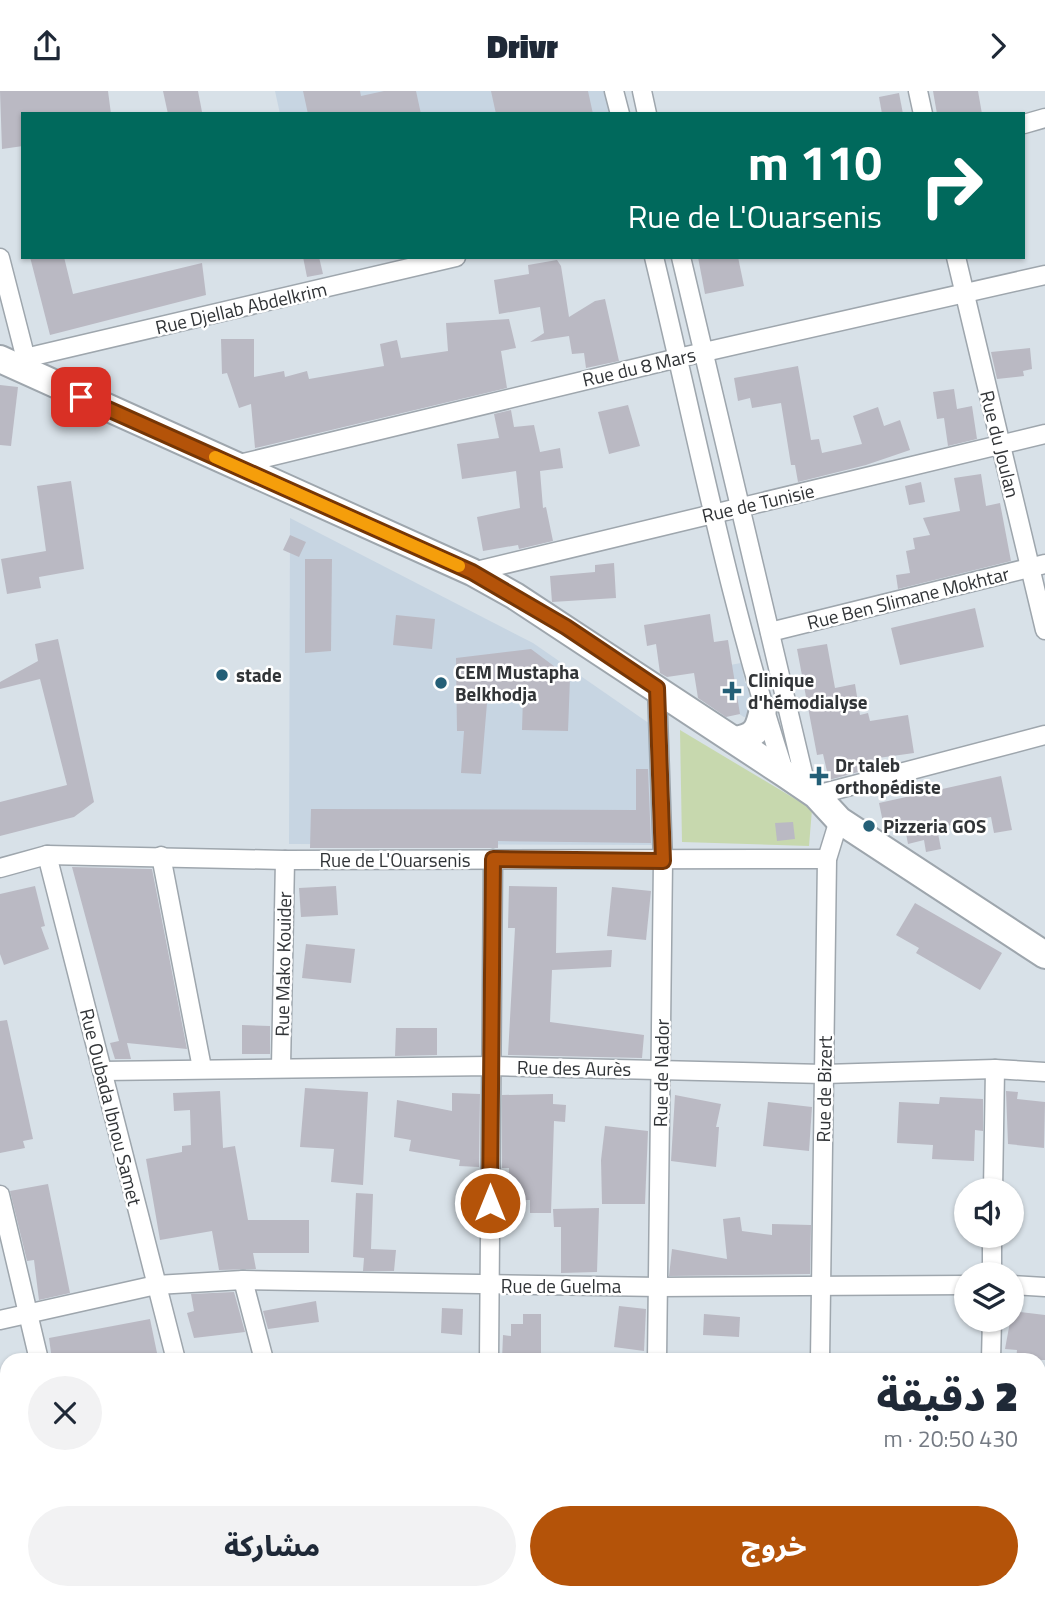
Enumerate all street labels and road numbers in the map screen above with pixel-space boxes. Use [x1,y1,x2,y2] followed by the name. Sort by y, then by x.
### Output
[152,274,329,341] street label: Rue Djellab Abdelkrim
[579,339,699,394] street label: Rue du 8 Mars
[973,387,1028,500] street label: Rue du Joulan
[699,475,817,530] street label: Rue de Tunisie
[804,558,1012,637] street label: Rue Ben Slimane Mokhtar
[319,845,471,874] street label: Rue de L'Ouarsenis
[267,891,298,1037] street label: Rue Mako Kouider
[73,1005,150,1209] street label: Rue Oubada Ibnou Samet
[645,1018,676,1127] street label: Rue de Nador
[808,1035,839,1143] street label: Rue de Bizert
[517,1052,632,1083] street label: Rue des Aurès
[501,1271,622,1300] street label: Rue de Guelma

